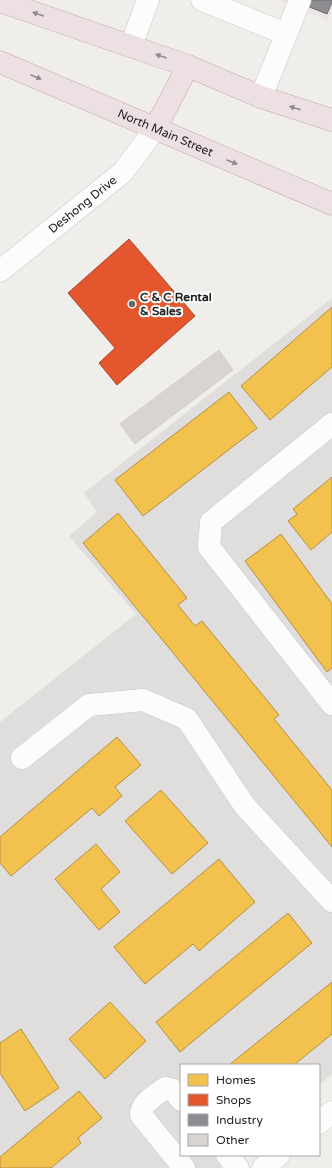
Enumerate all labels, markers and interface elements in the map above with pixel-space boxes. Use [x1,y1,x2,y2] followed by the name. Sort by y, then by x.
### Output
[31,11,43,17] one-way arrow
[154,53,166,59] one-way arrow
[30,75,42,81] one-way arrow
[288,105,300,111] one-way arrow
[116,106,216,160] street label: North Main Street
[227,159,239,165] one-way arrow
[46,173,120,236] street label: Deshong Drive
[140,290,212,318] place label: C & C Rental & Sales
[127,299,137,309] marker: C & C Rental & Sales
[180,1064,320,1156] legend
[216,1073,256,1087] text: Homes
[216,1093,251,1107] text: Shops
[216,1113,263,1127] text: Industry
[216,1133,249,1147] text: Other

